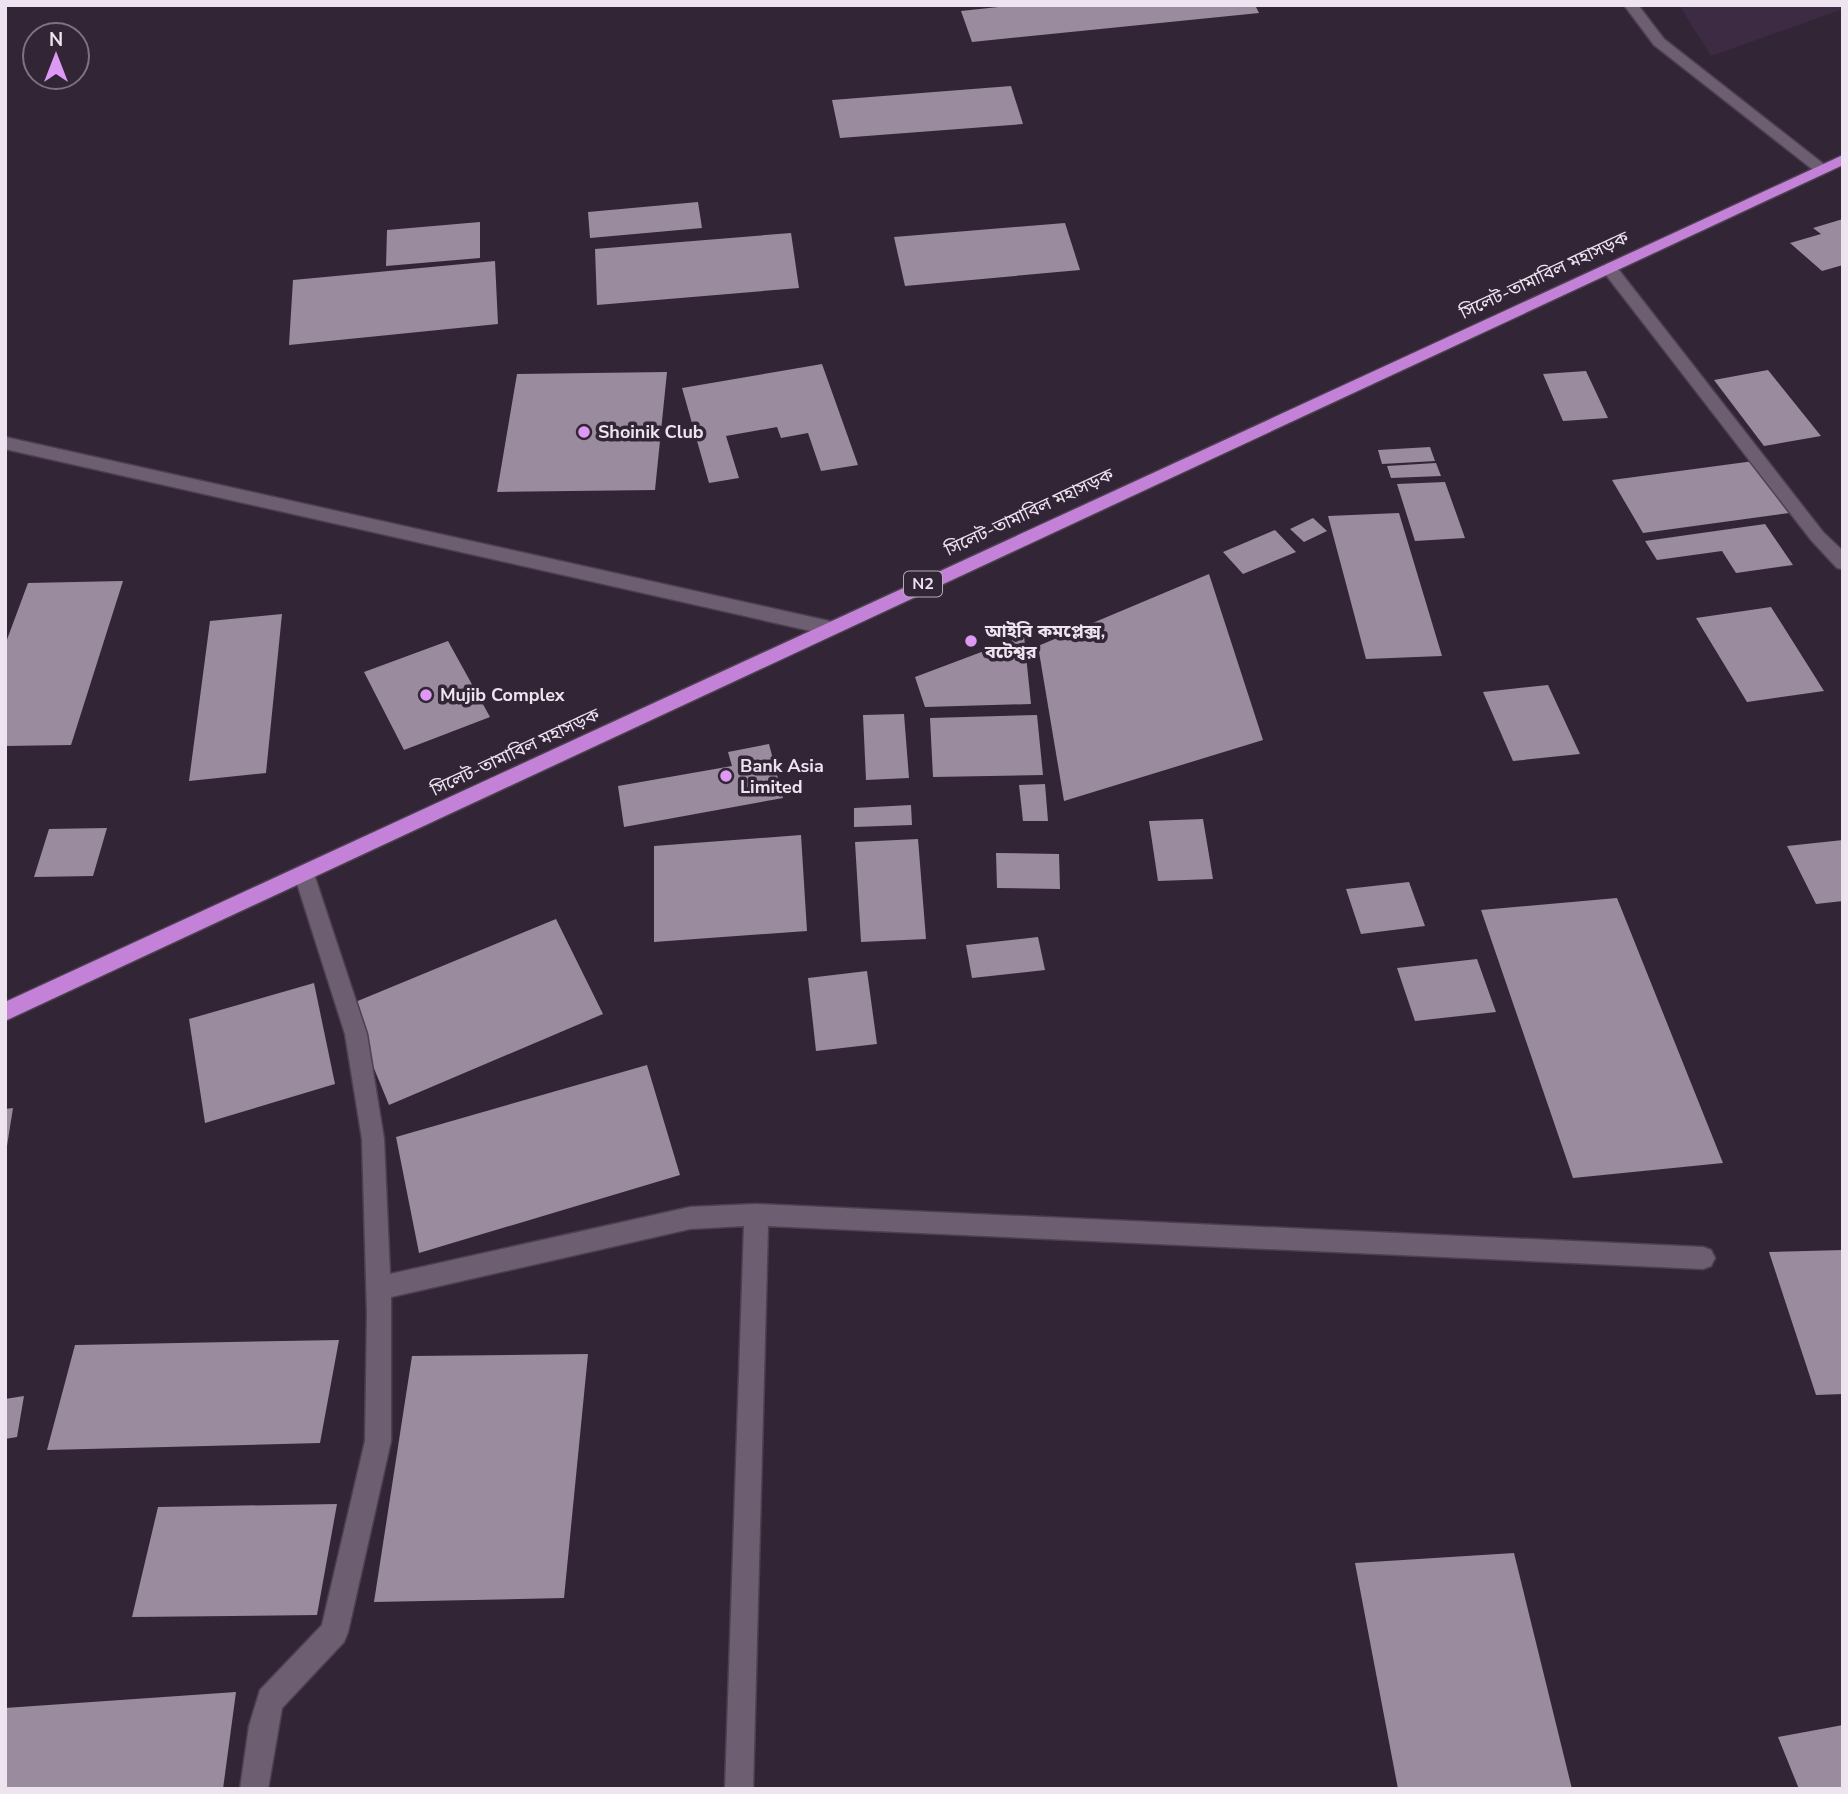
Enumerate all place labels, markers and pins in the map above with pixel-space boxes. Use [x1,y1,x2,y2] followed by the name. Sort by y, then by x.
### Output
[598,420,704,444] place label: Shoinik Club
[576,424,592,440] marker: Shoinik Club
[984,619,1105,664] place label: আইবি কমপ্লেক্স, বটেশ্বর
[963,633,979,649] marker: আইবি কমপ্লেক্স, বটেশ্বর
[440,683,565,707] place label: Mujib Complex
[418,687,434,703] marker: Mujib Complex
[740,754,824,799] place label: Bank Asia Limited
[718,768,734,784] marker: Bank Asia Limited

